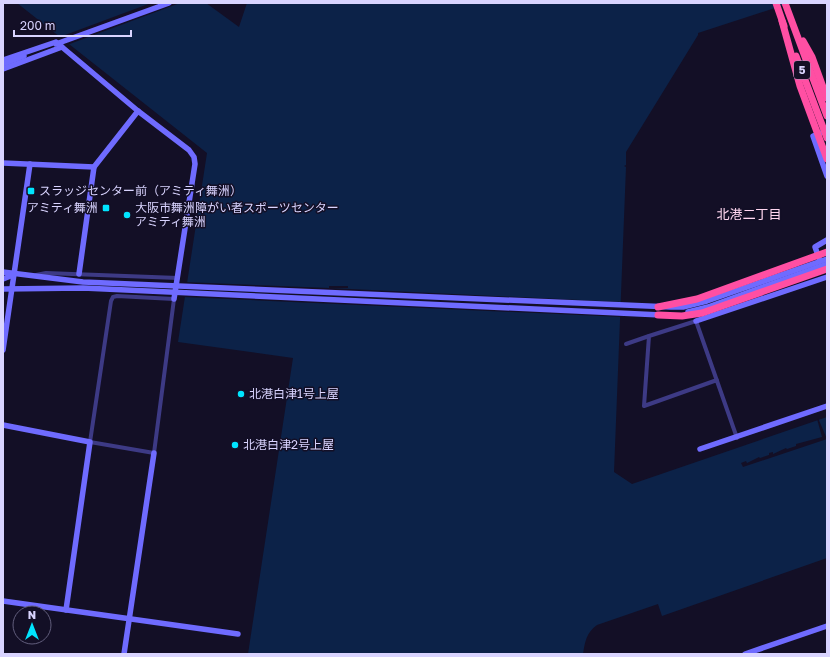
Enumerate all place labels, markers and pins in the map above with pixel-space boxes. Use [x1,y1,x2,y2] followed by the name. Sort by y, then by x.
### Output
[39,183,242,198] place label: スラッジセンター前（アミティ舞洲）
[26,186,36,196] marker: スラッジセンター前（アミティ舞洲）
[27,200,98,215] place label: アミティ舞洲
[135,200,339,229] place label: 大阪市舞洲障がい者スポーツセンター アミティ舞洲
[101,203,111,213] marker: アミティ舞洲
[122,210,132,220] marker: 大阪市舞洲障がい者スポーツセンター アミティ舞洲
[249,386,339,401] place label: 北港白津1号上屋
[236,389,246,399] marker: 北港白津1号上屋
[243,437,334,452] place label: 北港白津2号上屋
[230,440,240,450] marker: 北港白津2号上屋

